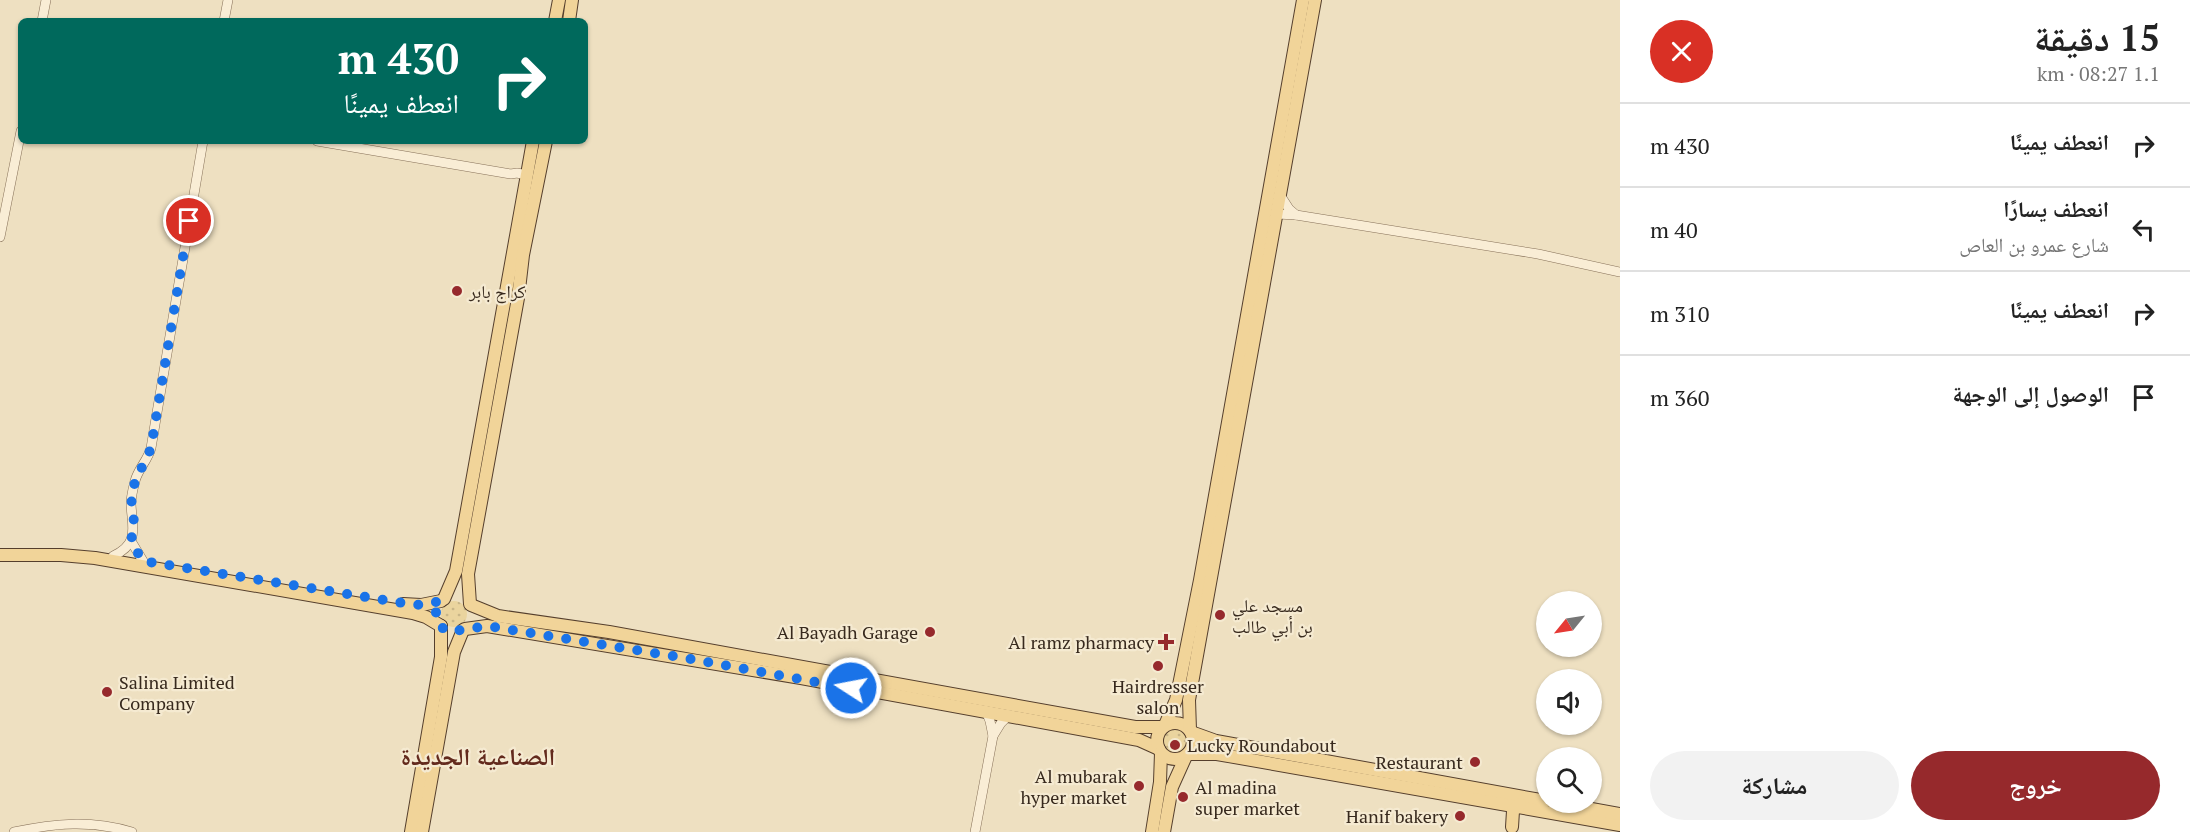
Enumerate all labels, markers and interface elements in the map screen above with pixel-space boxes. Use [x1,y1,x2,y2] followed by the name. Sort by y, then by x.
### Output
[2034,14,2160,61] text: 15 دقيقة
[1650,20,1713,83] button: close
[338,30,459,86] text: 430 m
[480,42,558,120] icon: right
[2037,60,2160,87] text: 1.1 km · 08:27
[344,85,459,121] text: انعطف يمينًا
[2010,127,2109,156] text: انعطف يمينًا
[2127,129,2160,162] icon: right
[1650,131,1710,160] text: 430 m
[2003,194,2109,223] text: انعطف يسارًا
[163,195,214,246] pin
[172,204,205,237] icon: arrive
[2127,213,2160,246] icon: left
[1650,215,1698,244] text: 40 m
[1959,231,2109,258] text: شارع عمرو بن العاص
[468,279,526,304] place label: كراج بابر
[450,284,464,298] marker: كراج بابر
[2010,295,2109,324] text: انعطف يمينًا
[2127,297,2160,330] icon: right
[1650,299,1710,328] text: 310 m
[1952,379,2109,408] text: الوصول إلى الوجهة
[2127,381,2160,414] icon: arrive
[1650,383,1710,412] text: 360 m
[1536,591,1602,657] north arrow
[1536,591,1602,813] map controls
[1232,593,1313,642] place label: مسجد علي بن أبي طالب
[1213,608,1227,622] marker: مسجد علي بن أبي طالب
[777,620,918,644] place label: Al Bayadh Garage
[923,625,937,639] marker: Al Bayadh Garage
[1008,630,1155,654] place label: Al ramz pharmacy
[1159,635,1173,649] marker: Al ramz pharmacy
[819,656,883,720] position arrow
[1151,659,1165,673] marker: Hairdresser salon
[1536,669,1602,735] button: sound
[119,670,235,715] place label: Salina Limited Company
[1112,674,1204,719] place label: Hairdresser salon
[100,685,114,699] marker: Salina Limited Company
[1187,733,1337,757] place label: Lucky Roundabout
[1168,738,1182,752] marker: Lucky Roundabout
[401,740,555,772] district label: الصناعية الجديدة
[1536,747,1602,813] button: search
[1376,750,1463,774] place label: Restaurant
[1650,751,1899,820] button: مشاركة
[1911,751,2160,820] button: خروج
[1468,755,1482,769] marker: Restaurant
[1020,764,1128,809] place label: Al mubarak hyper market
[1195,775,1300,820] place label: Al madina super market
[1132,779,1146,793] marker: Al mubarak hyper market
[1176,790,1190,804] marker: Al madina super market
[1346,804,1449,828] place label: Hanif bakery
[1453,809,1467,823] marker: Hanif bakery

